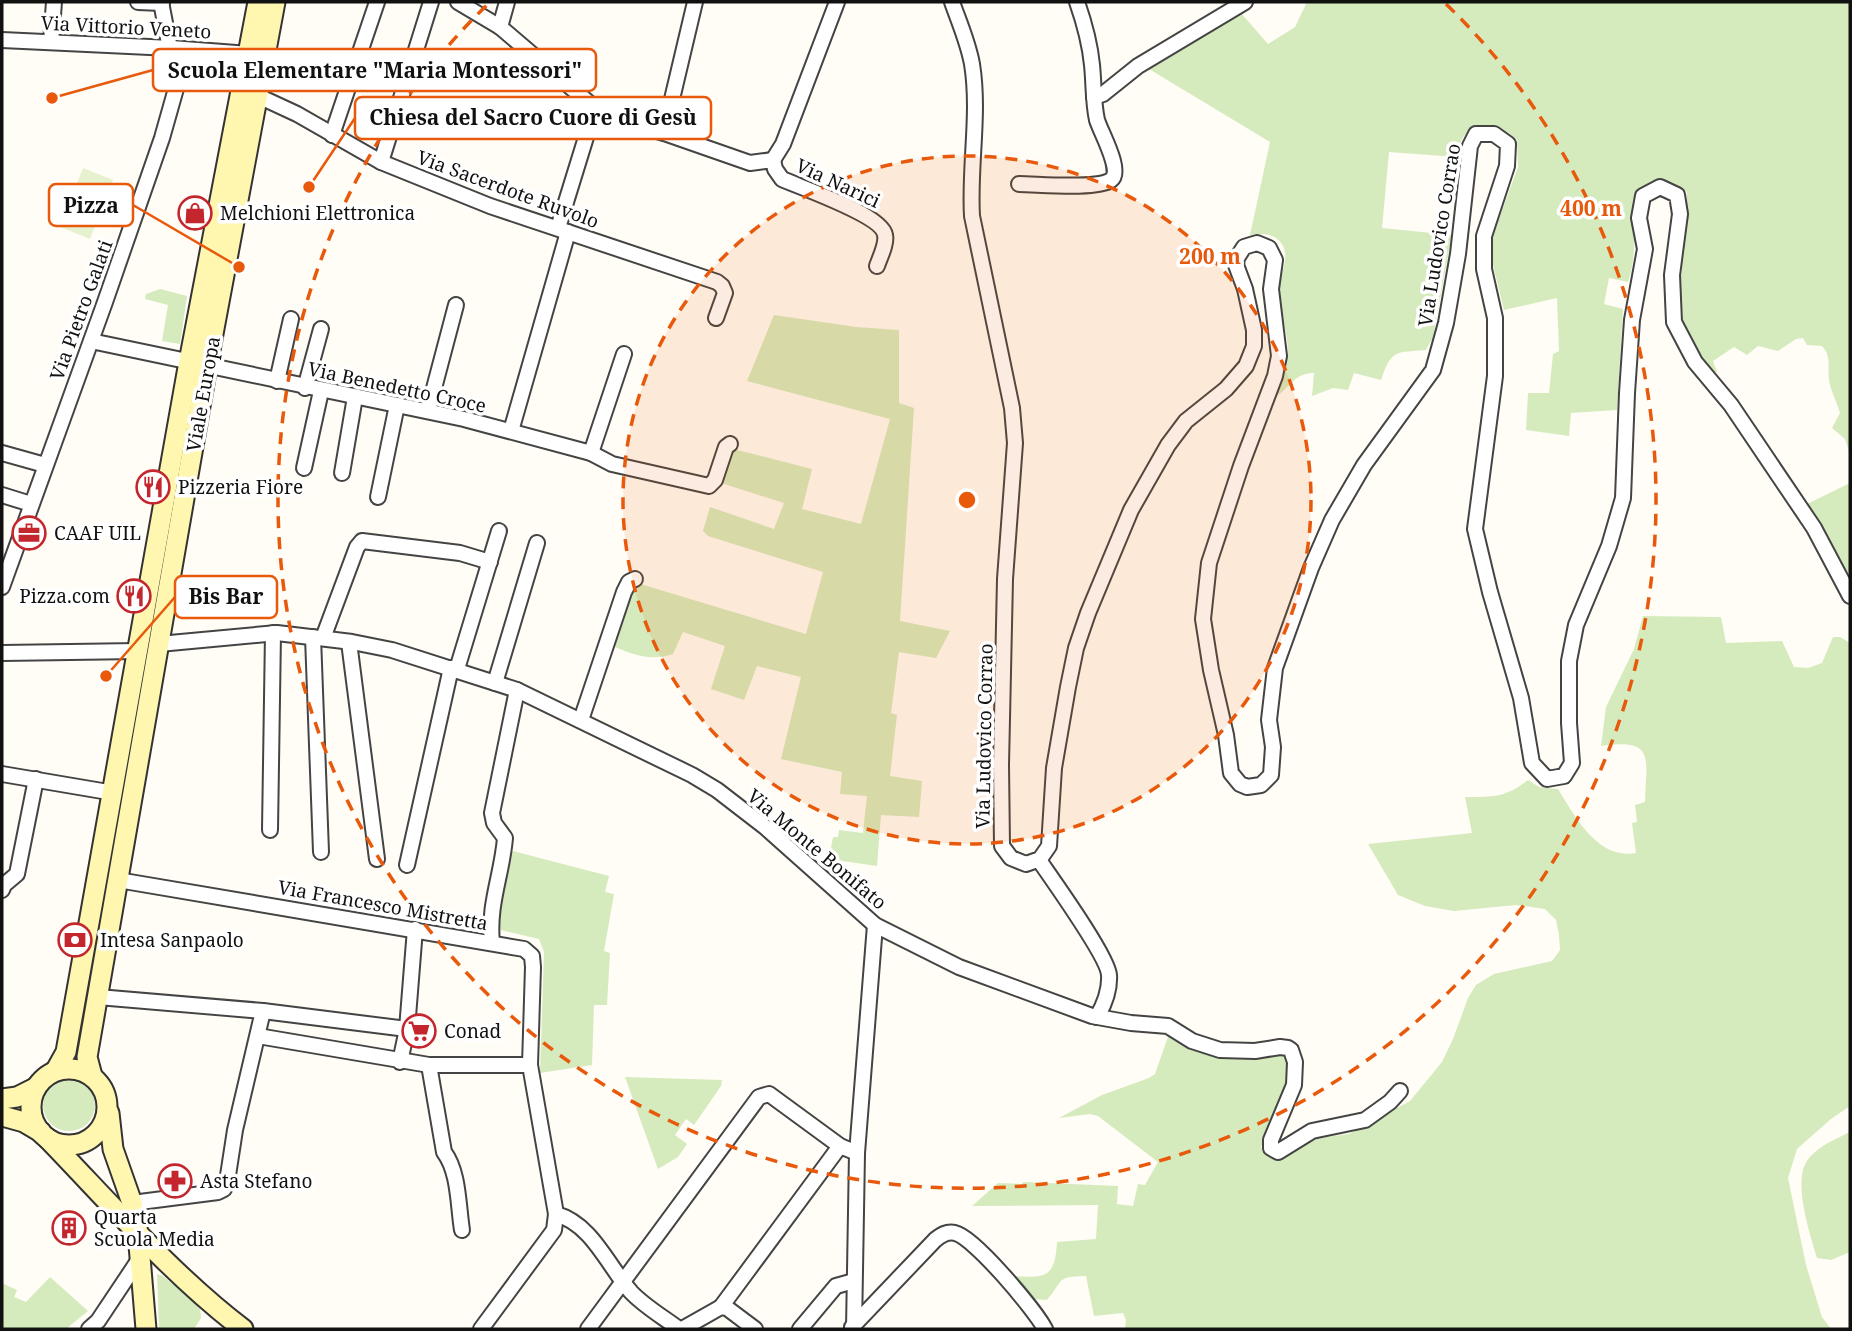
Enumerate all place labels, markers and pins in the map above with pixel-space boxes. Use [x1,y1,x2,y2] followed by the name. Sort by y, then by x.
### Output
[153,49,596,91] callout: Scuola Elementare "Maria Montessori"
[355,97,711,139] callout: Chiesa del Sacro Cuore di Gesù
[49,184,133,226] callout: Pizza
[176,194,214,232] shop icon: Melchioni Elettronica
[220,200,415,226] place label: Melchioni Elettronica
[134,468,172,506] restaurant icon: Pizzeria Fiore
[178,474,303,500] place label: Pizzeria Fiore
[955,488,979,512] centre of rings
[10,514,48,552] office icon: CAAF UIL
[54,520,141,546] place label: CAAF UIL
[175,576,277,618] callout: Bis Bar
[115,577,153,615] restaurant icon: Pizza.com
[19,583,110,609] place label: Pizza.com
[56,921,94,959] bank icon: Intesa Sanpaolo
[100,927,244,953] place label: Intesa Sanpaolo
[400,1012,438,1050] supermarket icon: Conad
[444,1018,502,1044] place label: Conad
[156,1162,194,1200] pharmacy icon: Asta Stefano
[200,1168,312,1194] place label: Asta Stefano
[94,1204,215,1252] place label: Quarta Scuola Media
[50,1209,88,1247] building icon: Quarta Scuola Media

